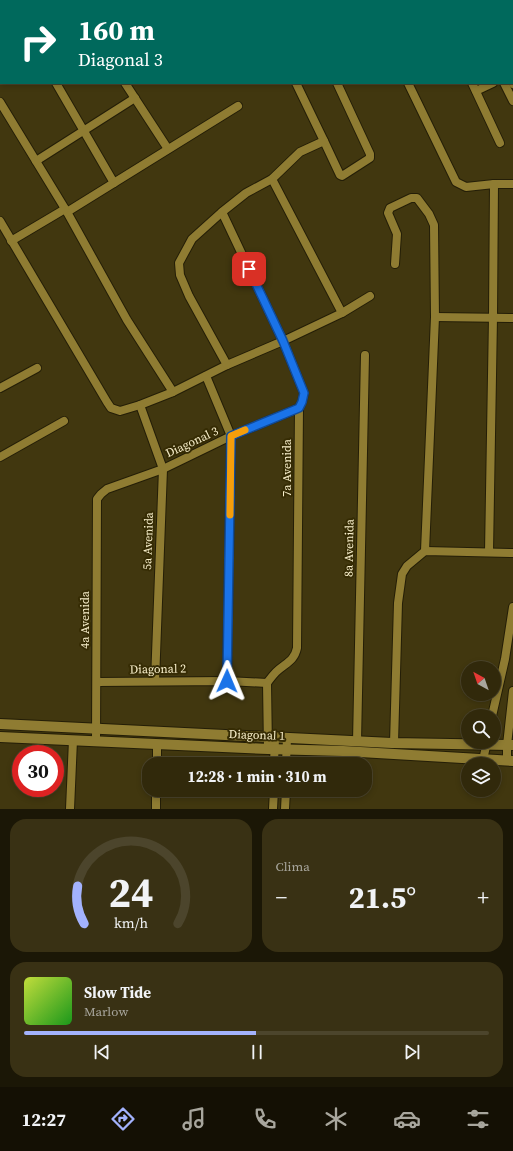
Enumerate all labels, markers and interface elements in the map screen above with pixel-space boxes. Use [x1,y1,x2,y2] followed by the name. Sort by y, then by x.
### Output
[78,11,155,49] text: 160 m
[12,16,64,68] icon: right
[78,47,163,72] text: Diagonal 3
[232,252,266,286] pin
[238,258,260,280] icon: arrive
[163,423,221,461] street label: Diagonal 3
[279,438,295,497] street label: 7a Avenida
[139,511,157,570] street label: 5a Avenida
[340,518,358,577] street label: 8a Avenida
[77,590,93,649] street label: 4a Avenida
[206,660,248,702] position arrow
[130,661,186,677] street label: Diagonal 2
[461,661,501,701] north arrow
[461,661,501,797] map controls
[461,709,501,749] button: search
[228,726,286,744] street label: Diagonal 1
[12,745,64,797] speed limit sign: 30
[461,757,501,797] button: layers
[188,766,327,787] text: 12:28 · 1 min · 310 m
[276,858,310,875] text: Clima
[108,863,153,920] text: 24
[348,877,416,918] text: 21.5°
[276,882,287,912] text: −
[477,882,489,912] text: +
[114,912,148,932] text: km/h
[84,982,151,1003] text: Slow Tide
[84,1003,128,1020] text: Marlow
[91,1041,113,1063] icon: previous
[246,1041,268,1063] icon: pause
[401,1041,423,1063] icon: next
[109,1105,137,1133] icon: directions
[180,1105,208,1133] icon: music
[251,1105,279,1133] icon: phone
[322,1105,350,1133] icon: climate
[393,1105,421,1133] icon: car
[464,1105,492,1133] icon: filters
[21,1107,66,1132] text: 12:27

